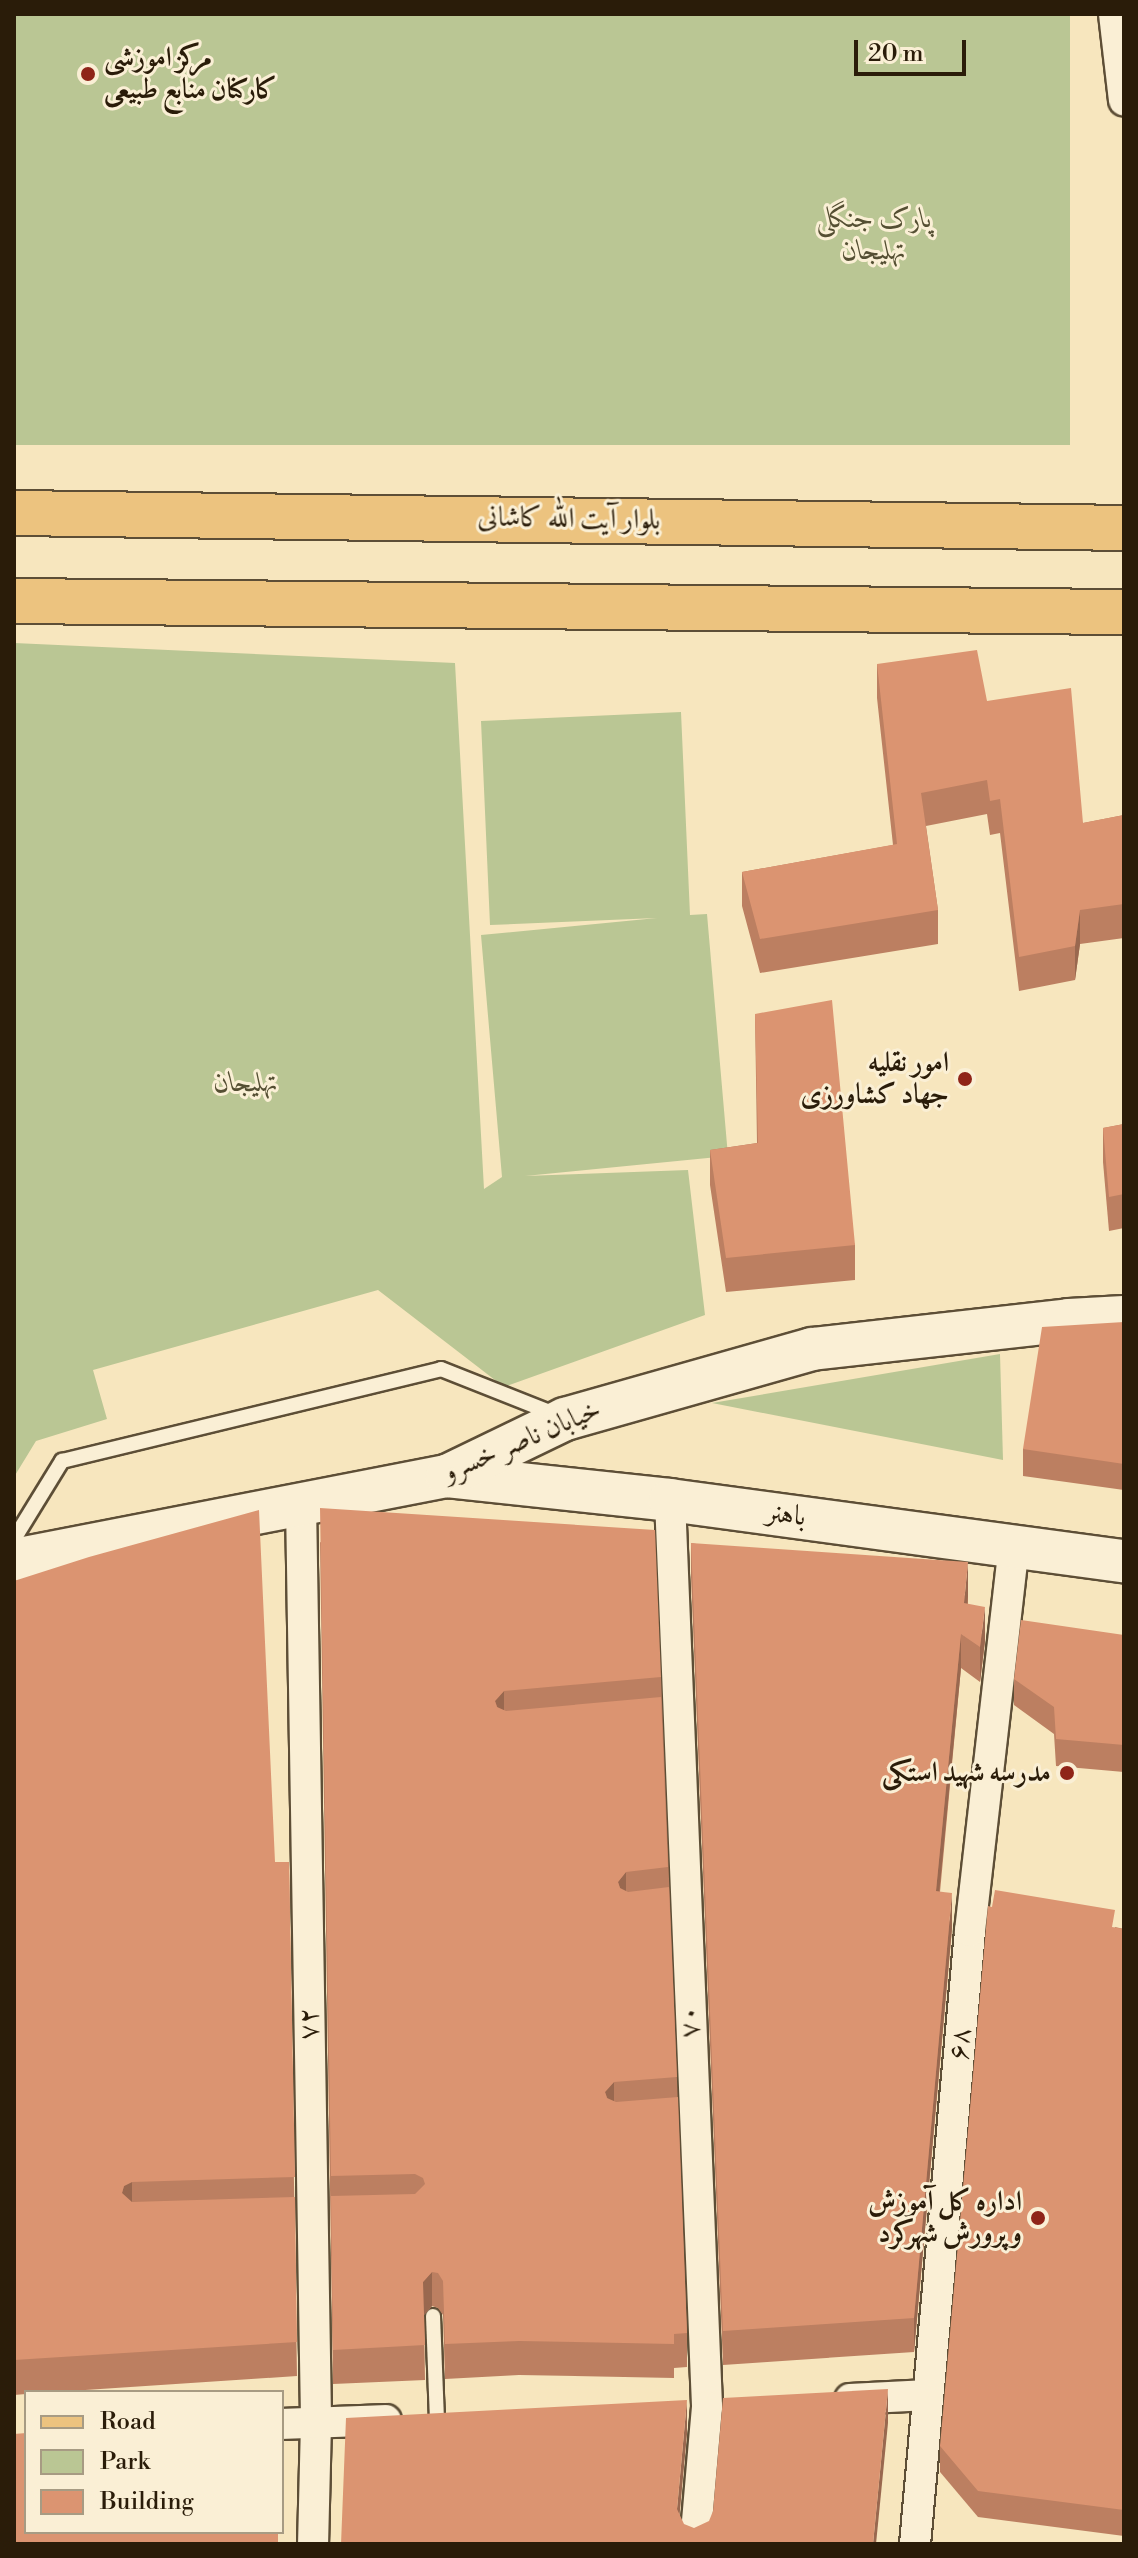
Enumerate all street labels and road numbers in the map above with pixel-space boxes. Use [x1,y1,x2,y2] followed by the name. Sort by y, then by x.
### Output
[477,501,661,537] street label: بلوار آیت الله کاشانی
[438,1393,606,1489] street label: خیابان ناصر خسرو
[764,1496,808,1534] street label: باهنر
[672,2005,708,2039] street label: ۷۰
[292,2007,326,2041] street label: ۷۲
[942,2026,978,2062] street label: ۶۸

